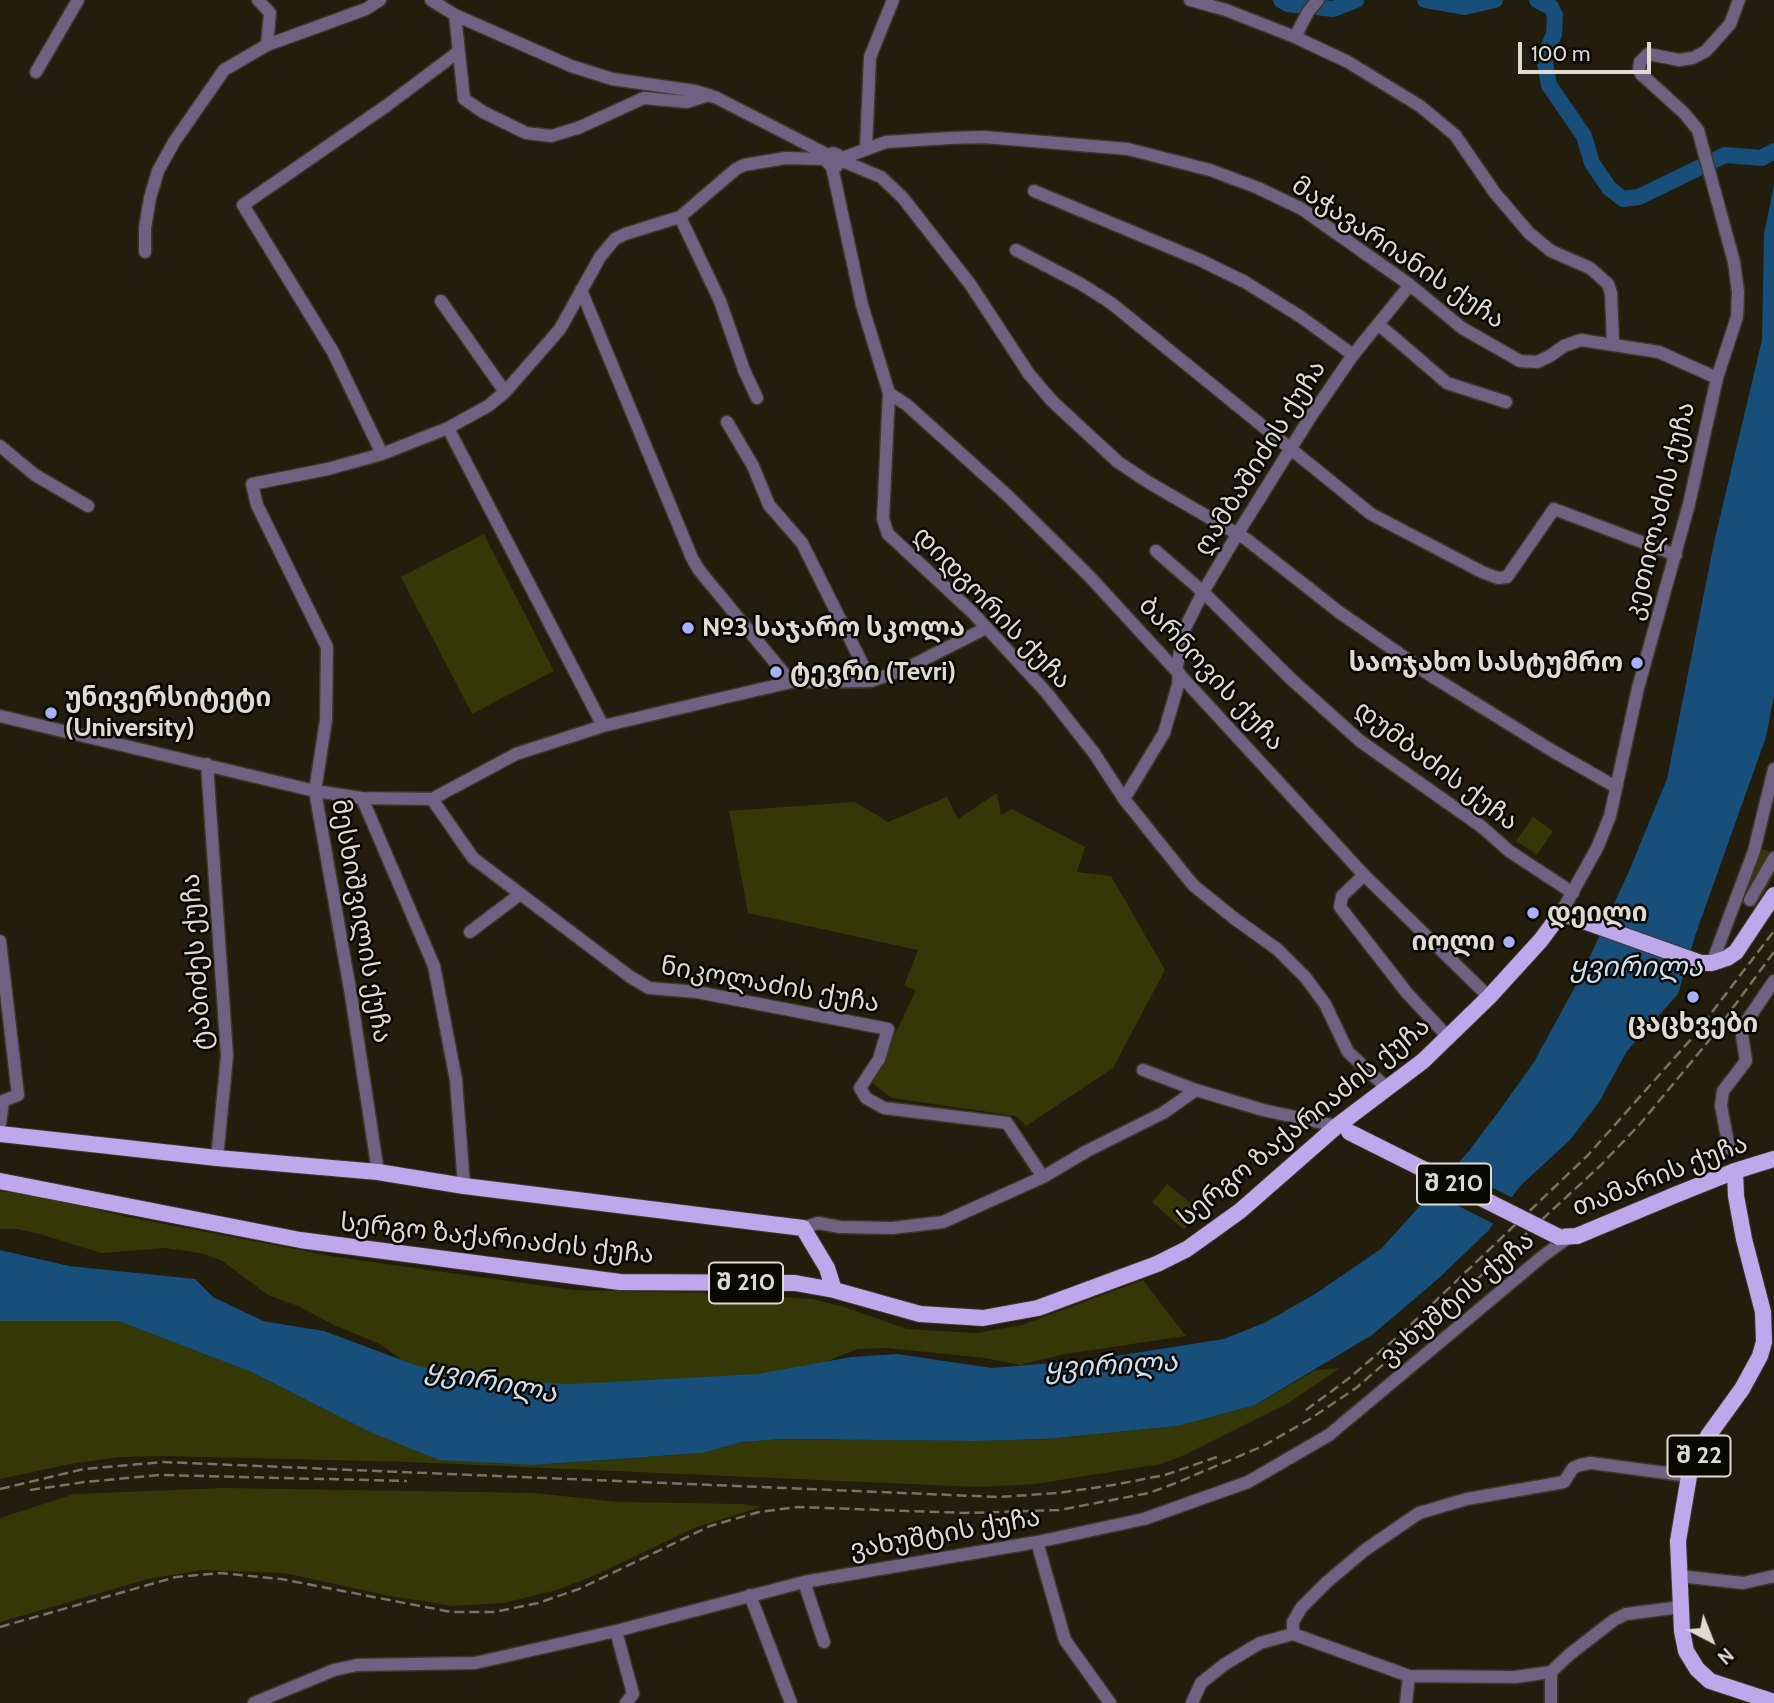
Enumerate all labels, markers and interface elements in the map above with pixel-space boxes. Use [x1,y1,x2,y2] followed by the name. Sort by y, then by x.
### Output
[1522,28,1655,72] scale bar
[1531,41,1590,66] text: 100 m
[1286,170,1510,336] street label: მაჭავარიანის ქუჩა
[1187,355,1333,561] street label: ღამბაშიძის ქუჩა
[1618,399,1702,623] street label: კეთილაძის ქუჩა
[906,520,1078,696] street label: დიდგორის ქუჩა
[1132,590,1290,758] street label: ბარნოვის ქუჩა
[702,612,965,644] place label: №3 საჯარო სკოლა
[680,620,696,636] marker: №3 საჯარო სკოლა
[1349,647,1623,679] place label: საოჯახო სასტუმრო
[1629,655,1645,671] marker: საოჯახო სასტუმრო
[790,656,956,688] place label: ტევრი (Tevri)
[768,664,784,680] marker: ტევრი (Tevri)
[65,682,271,744] place label: უნივერსიტეტი (University)
[1348,694,1524,838] street label: დუმბაძის ქუჩა
[43,705,59,721] marker: უნივერსიტეტი (University)
[324,797,398,1045] street label: მესხიშვილის ქუჩა
[175,872,219,1052] street label: ტაბიძეს ქუჩა
[1547,897,1648,929] place label: დეილი
[1525,905,1541,921] marker: დეილი
[1411,926,1495,958] place label: იოლი
[1501,934,1517,950] marker: იოლი
[658,950,882,1020] street label: ნიკოლაძის ქუჩა
[1569,951,1703,985] water label: ყვირილა
[1685,989,1701,1005] marker: ცაცხვები
[1628,1008,1758,1040] place label: ცაცხვები
[1172,1011,1436,1233] street label: სერგო ზაქარიაძის ქუჩა
[1568,1128,1752,1224] street label: თამარის ქუჩა
[1417,1164,1491,1204] road number: შ 210
[339,1207,655,1271] street label: სერგო ზაქარიაძის ქუჩა
[1373,1225,1541,1373] street label: ვახუშტის ქუჩა
[709,1262,783,1303] road number: შ 210
[1044,1346,1178,1386] water label: ყვირილა
[422,1353,560,1411] water label: ყვირილა
[1668,1436,1730,1476] road number: შ 22
[847,1502,1043,1566] street label: ვახუშტის ქუჩა
[1676,1605,1746,1675] north arrow
[1713,1643,1738,1669] text: N

